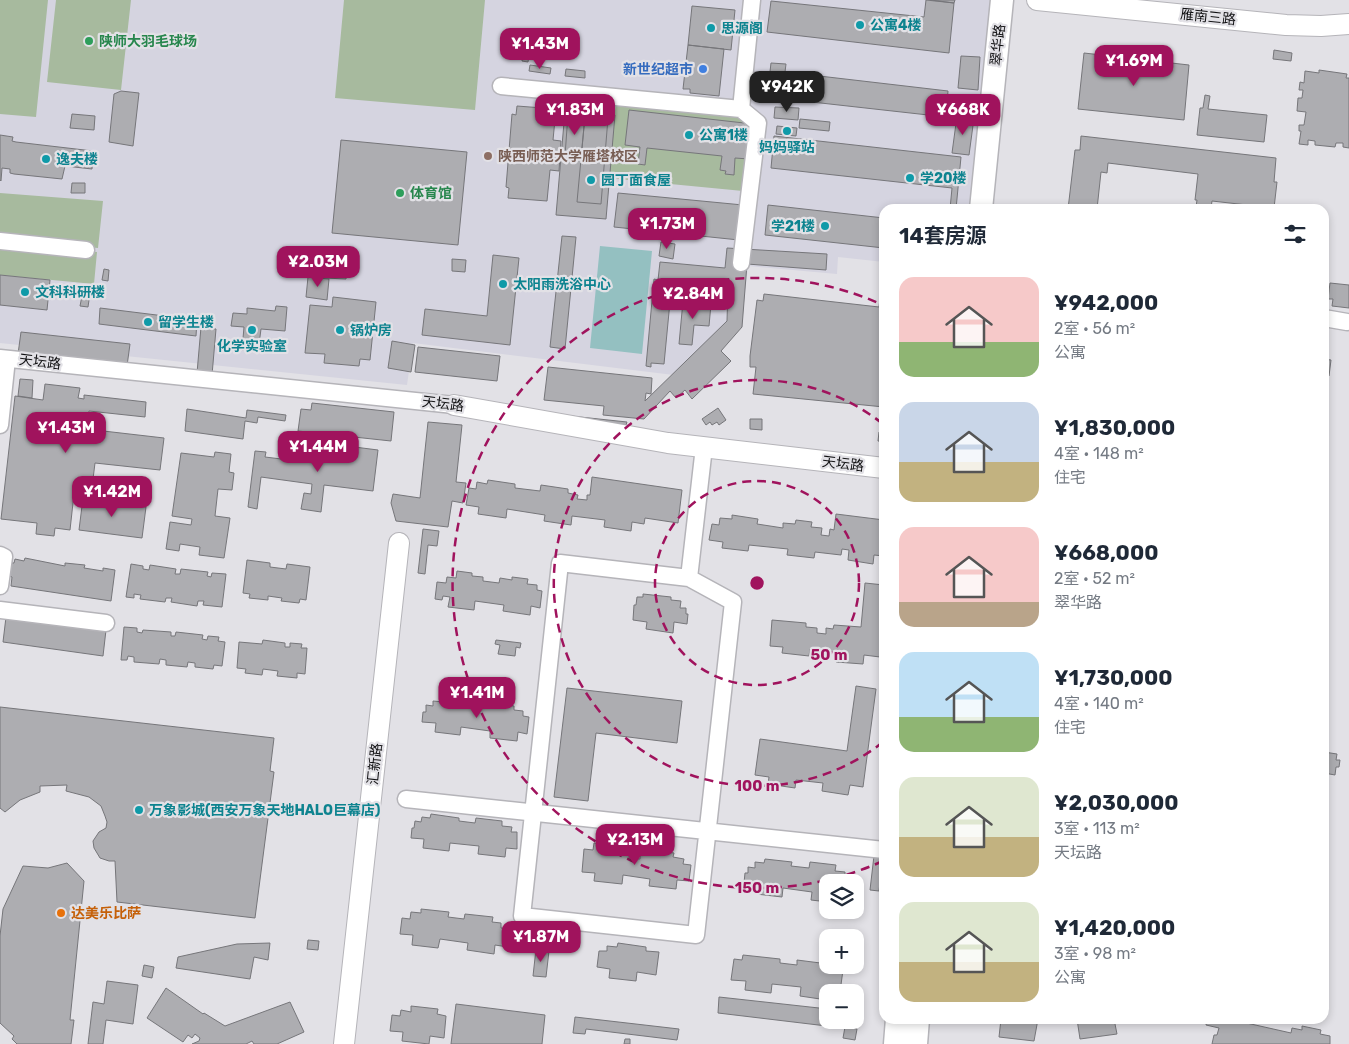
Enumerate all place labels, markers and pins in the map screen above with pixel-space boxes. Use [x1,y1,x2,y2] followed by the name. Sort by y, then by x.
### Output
[870,17,922,34] place label: 公寓4楼
[854,19,866,31] marker: 公寓4楼
[721,20,763,37] place label: 思源阁
[705,22,717,34] marker: 思源阁
[499,28,581,70] pin: ¥1.43M
[99,33,197,50] place label: 陕师大羽毛球场
[83,35,95,47] marker: 陕师大羽毛球场
[1093,44,1175,87] pin: ¥1.69M
[623,61,693,78] place label: 新世纪超市
[697,63,709,75] marker: 新世纪超市
[752,70,822,113] pin: ¥942K
[534,94,616,136] pin: ¥1.83M
[928,94,998,136] pin: ¥668K
[781,125,793,137] marker: 妈妈驿站
[699,127,748,144] place label: 公寓1楼
[683,129,695,141] marker: 公寓1楼
[759,139,815,156] place label: 妈妈驿站
[498,148,638,165] place label: 陕西师范大学雁塔校区
[482,150,494,162] marker: 陕西师范大学雁塔校区
[56,151,98,168] place label: 逸夫楼
[40,153,52,165] marker: 逸夫楼
[920,170,967,187] place label: 学20楼
[601,172,671,189] place label: 园丁面食屋
[904,172,916,184] marker: 学20楼
[585,174,597,186] marker: 园丁面食屋
[410,185,452,202] place label: 体育馆
[394,187,406,199] marker: 体育馆
[626,208,708,250] pin: ¥1.73M
[771,218,815,235] place label: 学21楼
[819,220,831,232] marker: 学21楼
[277,246,359,288] pin: ¥2.03M
[513,276,611,293] place label: 太阳雨洗浴中心
[497,278,509,290] marker: 太阳雨洗浴中心
[652,278,734,320] pin: ¥2.84M
[35,284,105,301] place label: 文科科研楼
[19,286,31,298] marker: 文科科研楼
[158,314,214,331] place label: 留学生楼
[142,316,154,328] marker: 留学生楼
[350,322,392,339] place label: 锅炉房
[246,324,258,336] marker: 化学实验室
[334,324,346,336] marker: 锅炉房
[217,338,287,355] place label: 化学实验室
[25,412,107,454] pin: ¥1.43M
[277,430,359,473] pin: ¥1.44M
[71,476,153,518] pin: ¥1.42M
[748,574,766,592] centre of rings
[436,676,518,719] pin: ¥1.41M
[149,802,380,819] place label: 万象影城(西安万象天地HALO巨幕店)
[133,804,145,816] marker: 万象影城(西安万象天地HALO巨幕店)
[594,824,676,866] pin: ¥2.13M
[71,905,141,922] place label: 达美乐比萨
[55,907,67,919] marker: 达美乐比萨
[500,920,582,963] pin: ¥1.87M

